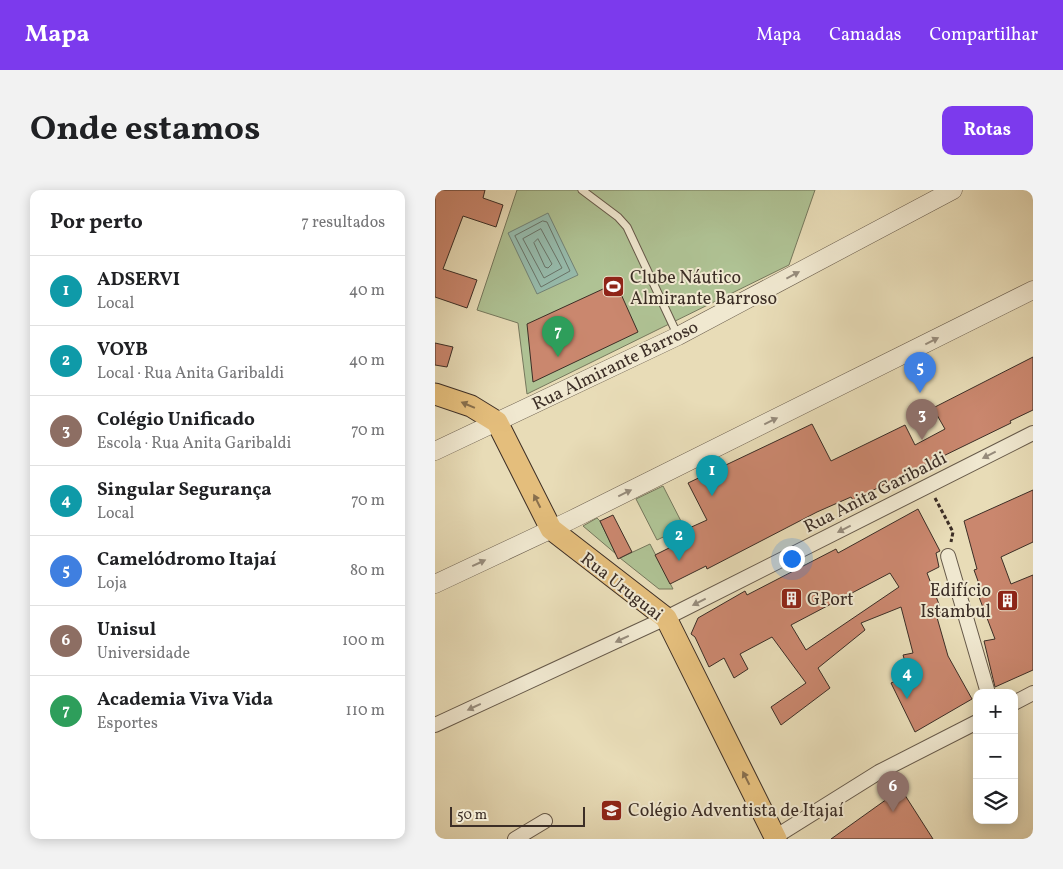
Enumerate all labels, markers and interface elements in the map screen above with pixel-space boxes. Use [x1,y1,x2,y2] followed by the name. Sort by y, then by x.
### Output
[25,18,90,52] text: Mapa
[756,23,801,48] text: Mapa
[829,23,902,48] text: Camadas
[930,23,1038,48] text: Compartilhar
[30,106,260,154] text: Onde estamos
[942,106,1033,155] button: Rotas
[50,208,143,237] text: Por perto
[301,212,385,234] text: 7 resultados
[630,266,777,312] place label: Clube Náutico Almirante Barroso
[97,267,180,293] text: ADSERVI
[786,271,799,280] one-way arrow
[602,275,626,299] sports icon: Clube Náutico Almirante Barroso
[63,280,69,302] text: 1
[349,280,385,302] text: 40 m
[97,293,134,315] text: Local
[528,315,703,417] street label: Rua Almirante Barroso
[542,316,574,357] pin: 7
[97,337,148,363] text: VOYB
[925,337,940,345] one-way arrow
[62,350,70,372] text: 2
[349,350,385,372] text: 40 m
[904,352,936,393] pin: 5
[97,363,284,385] text: Local · Rua Anita Garibaldi
[906,399,938,440] pin: 3
[461,400,475,408] one-way arrow
[97,407,255,433] text: Colégio Unificado
[764,417,778,425] one-way arrow
[62,420,70,442] text: 3
[351,420,385,442] text: 70 m
[97,433,291,455] text: Escola · Rua Anita Garibaldi
[800,446,952,540] street label: Rua Anita Garibaldi
[982,451,997,459] one-way arrow
[696,455,728,496] pin: 1
[97,477,272,503] text: Singular Segurança
[618,489,633,497] one-way arrow
[61,490,71,512] text: 4
[351,490,385,512] text: 70 m
[533,493,541,508] one-way arrow
[97,503,134,525] text: Local
[663,520,695,561] pin: 2
[837,525,852,533] one-way arrow
[779,546,805,572] your location
[97,547,277,573] text: Camelódromo Itajaí
[575,547,668,627] street label: Rua Uruguai
[472,559,486,567] one-way arrow
[62,560,70,582] text: 5
[350,560,385,582] text: 80 m
[97,573,127,595] text: Loja
[920,579,991,625] place label: Edifício Istambul
[779,587,803,611] building icon: GPort
[807,588,854,613] place label: GPort
[995,588,1019,612] building icon: Edifício Istambul
[692,598,706,606] one-way arrow
[97,617,156,643] text: Unisul
[62,630,70,652] text: 6
[342,630,385,652] text: 100 m
[614,634,629,643] one-way arrow
[97,643,190,665] text: Universidade
[891,658,923,699] pin: 4
[97,687,273,713] text: Academia Viva Vida
[973,689,1018,824] map controls
[973,689,1018,734] button: +
[62,700,70,722] text: 7
[346,700,385,722] text: 110 m
[467,703,481,711] one-way arrow
[97,713,158,735] text: Esportes
[973,734,1018,779] button: −
[741,770,750,785] one-way arrow
[877,771,909,812] pin: 6
[973,779,1018,824] button: layers
[600,798,624,822] school or university icon: Colégio Adventista de Itajaí
[628,799,844,824] place label: Colégio Adventista de Itajaí
[450,804,585,827] scale bar
[457,806,487,825] text: 50 m

